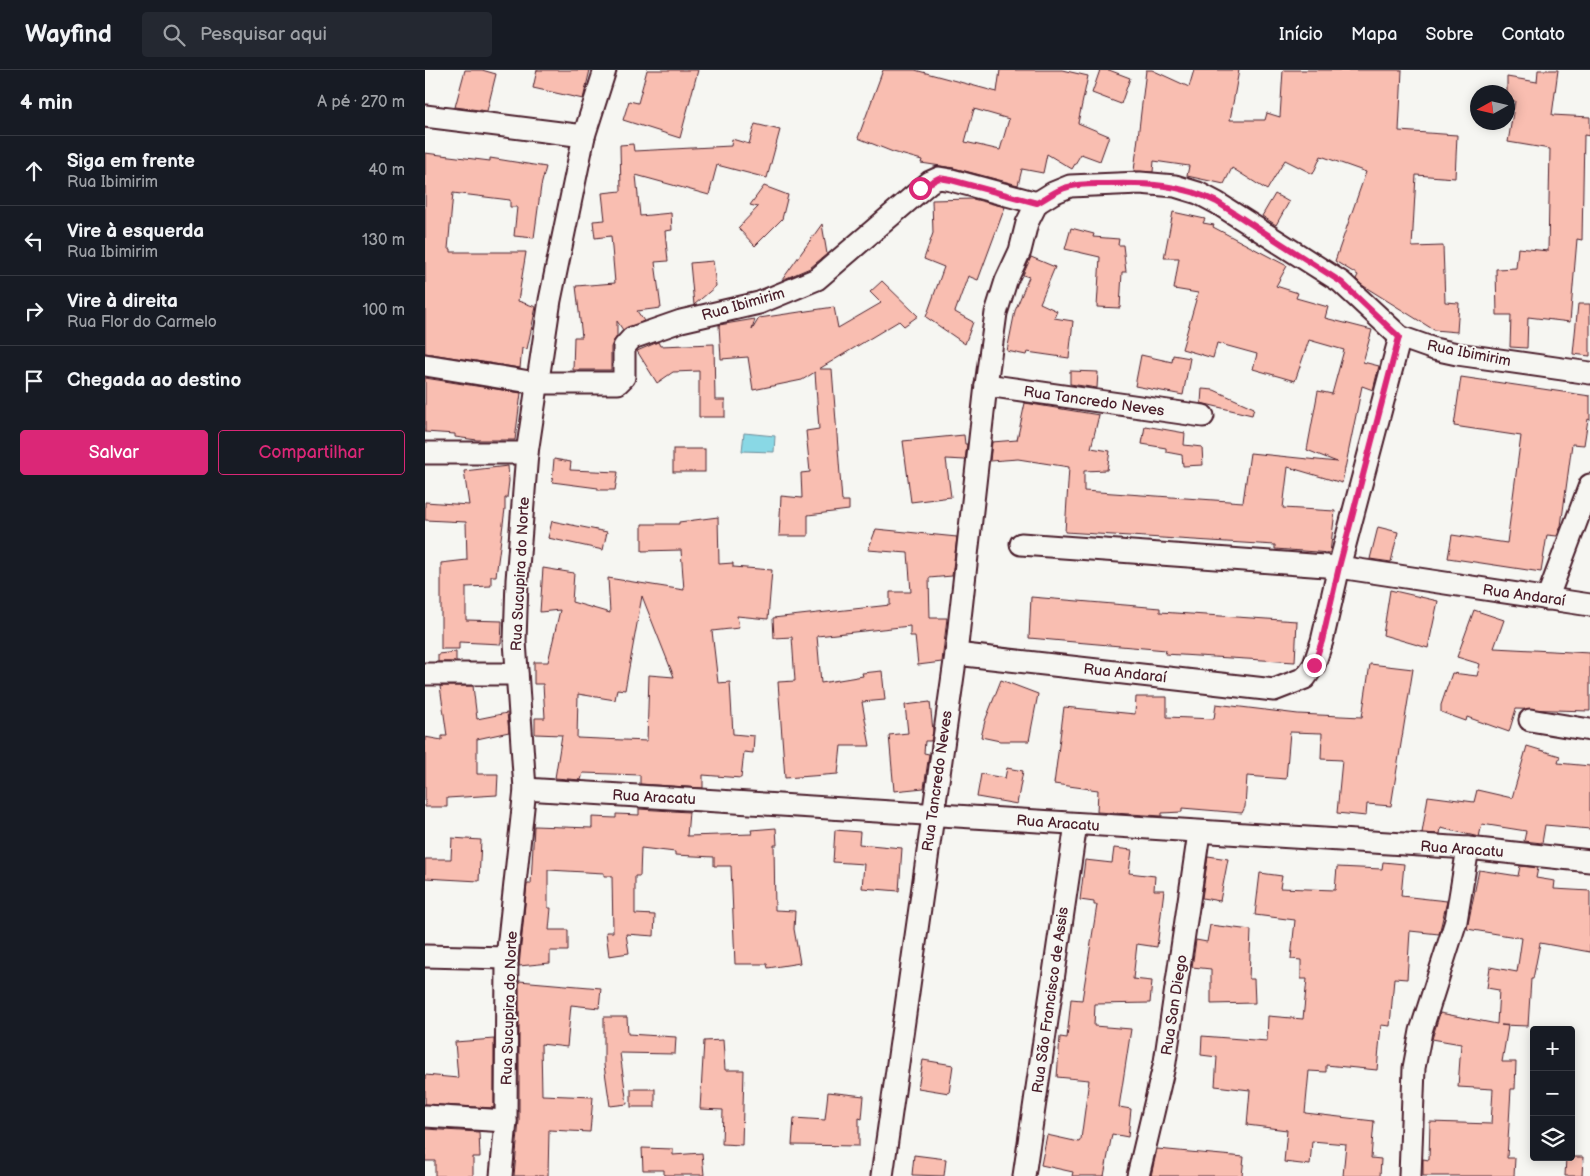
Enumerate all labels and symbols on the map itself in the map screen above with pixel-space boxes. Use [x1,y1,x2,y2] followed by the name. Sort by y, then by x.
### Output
[1470,85,1515,130] north arrow
[909,177,932,200] route start
[699,284,787,325] street label: Rua Ibimirim
[1425,336,1513,371] street label: Rua Ibimirim
[1022,382,1166,421] street label: Rua Tancredo Neves
[507,496,534,652] street label: Rua Sucupira do Norte
[1481,580,1567,611] street label: Rua Andaraí
[1303,654,1326,677] route end
[1082,660,1168,687] street label: Rua Andaraí
[918,709,957,853] street label: Rua Tancredo Neves
[612,786,696,809] street label: Rua Aracatu
[1016,811,1100,836] street label: Rua Aracatu
[1420,837,1504,862] street label: Rua Aracatu
[1028,905,1073,1094] street label: Rua São Francisco de Assis
[497,930,522,1086] street label: Rua Sucupira do Norte
[1157,953,1192,1057] street label: Rua San Diego

